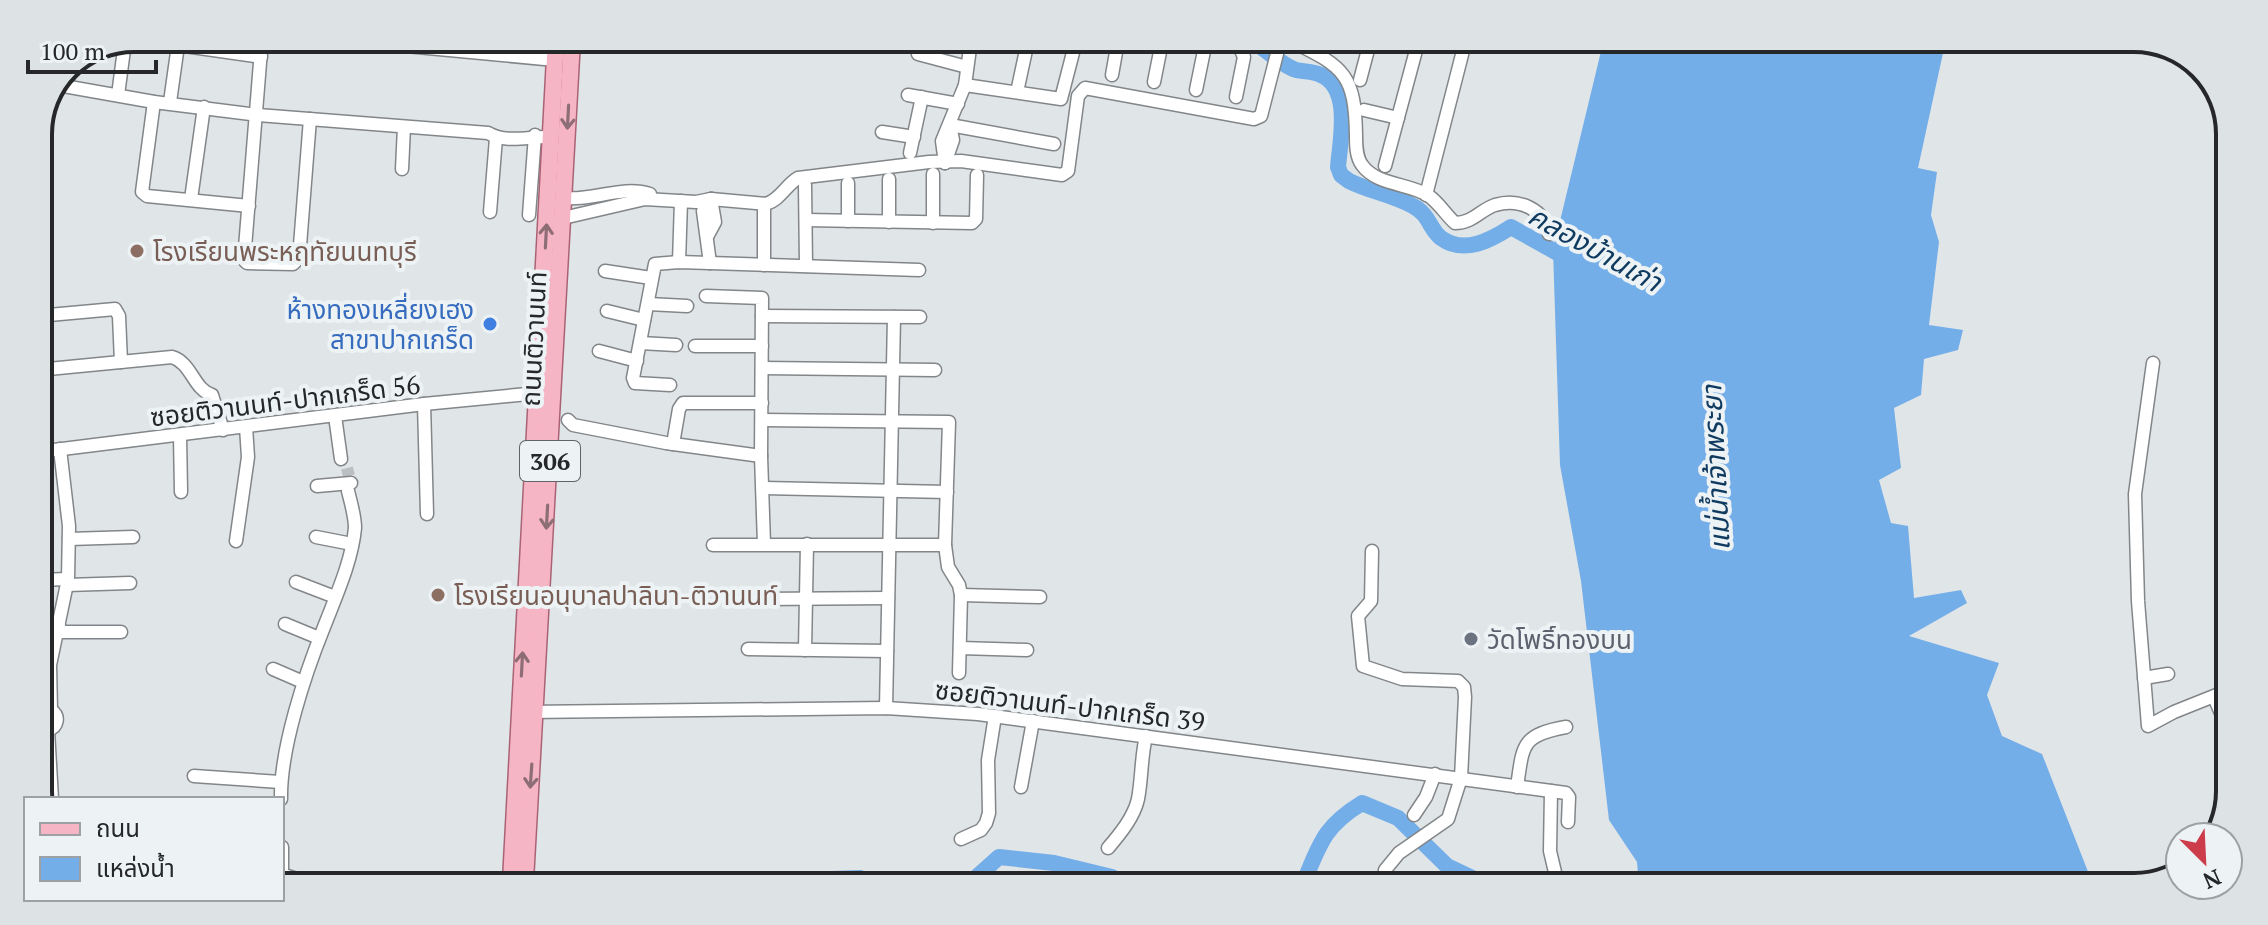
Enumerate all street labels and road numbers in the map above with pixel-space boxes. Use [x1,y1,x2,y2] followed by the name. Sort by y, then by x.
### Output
[512,271,554,407] street label: ถนนติวานนท์
[148,367,422,433] street label: ซอยติวานนท์-ปากเกร็ด 56
[520,441,580,481] road number: 306
[933,672,1207,738] street label: ซอยติวานนท์-ปากเกร็ด 39

